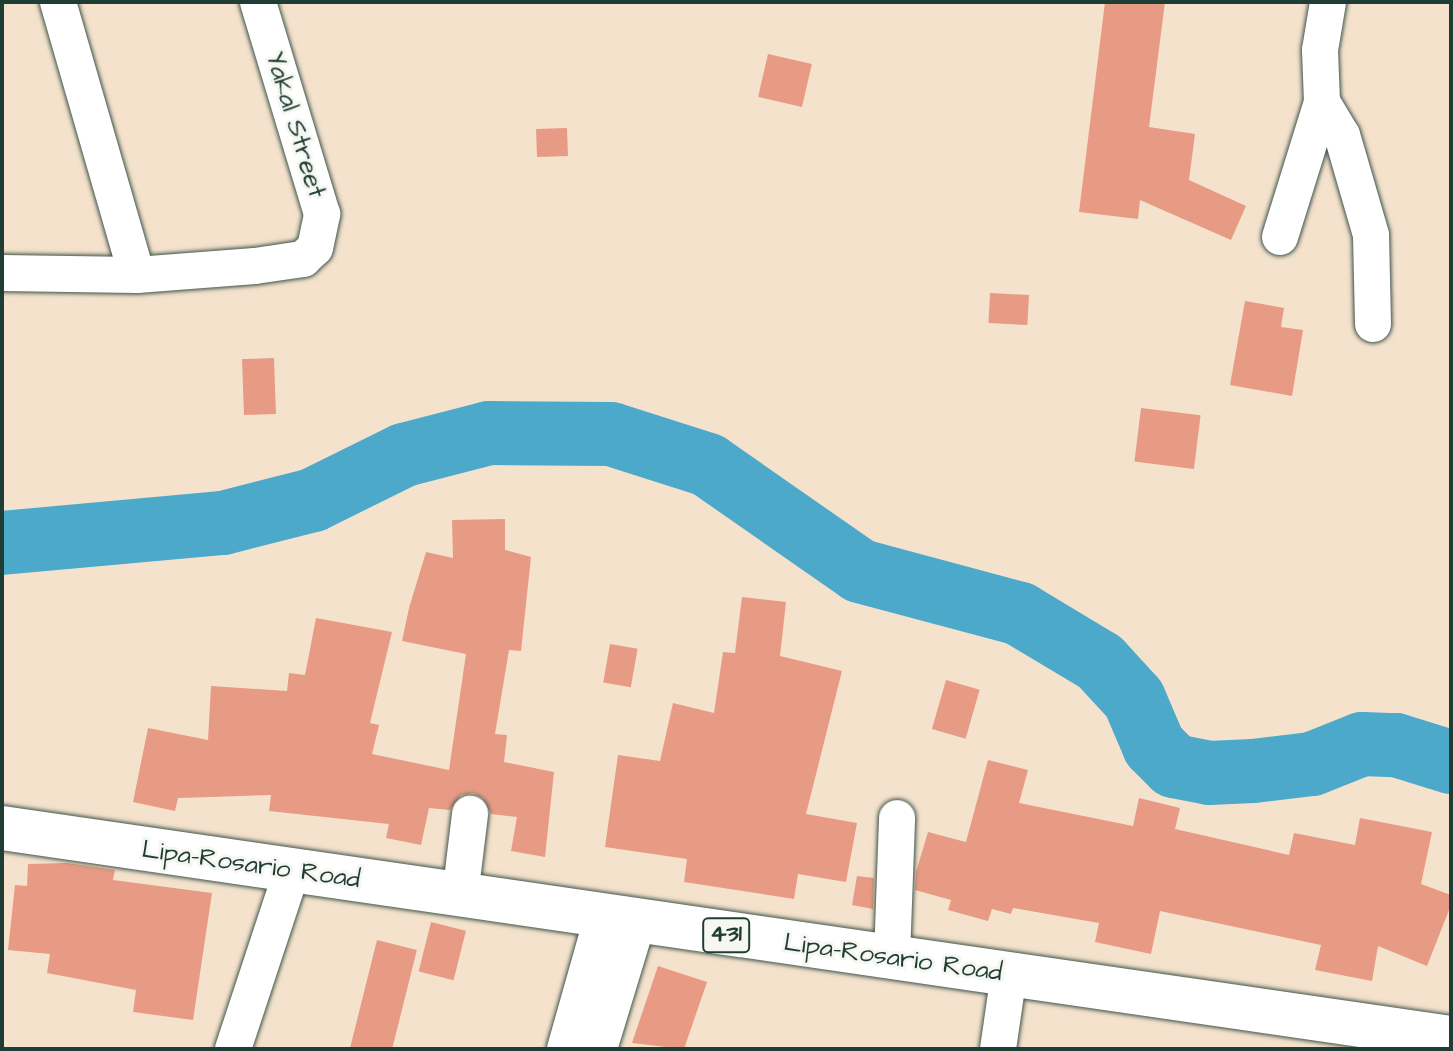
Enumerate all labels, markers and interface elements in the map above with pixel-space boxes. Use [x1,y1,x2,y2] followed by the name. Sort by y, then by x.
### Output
[258,48,332,202] street label: Yakal Street
[140,834,362,896] street label: Lipa-Rosario Road
[702,915,750,955] road number: 431
[782,927,1004,989] street label: Lipa-Rosario Road

